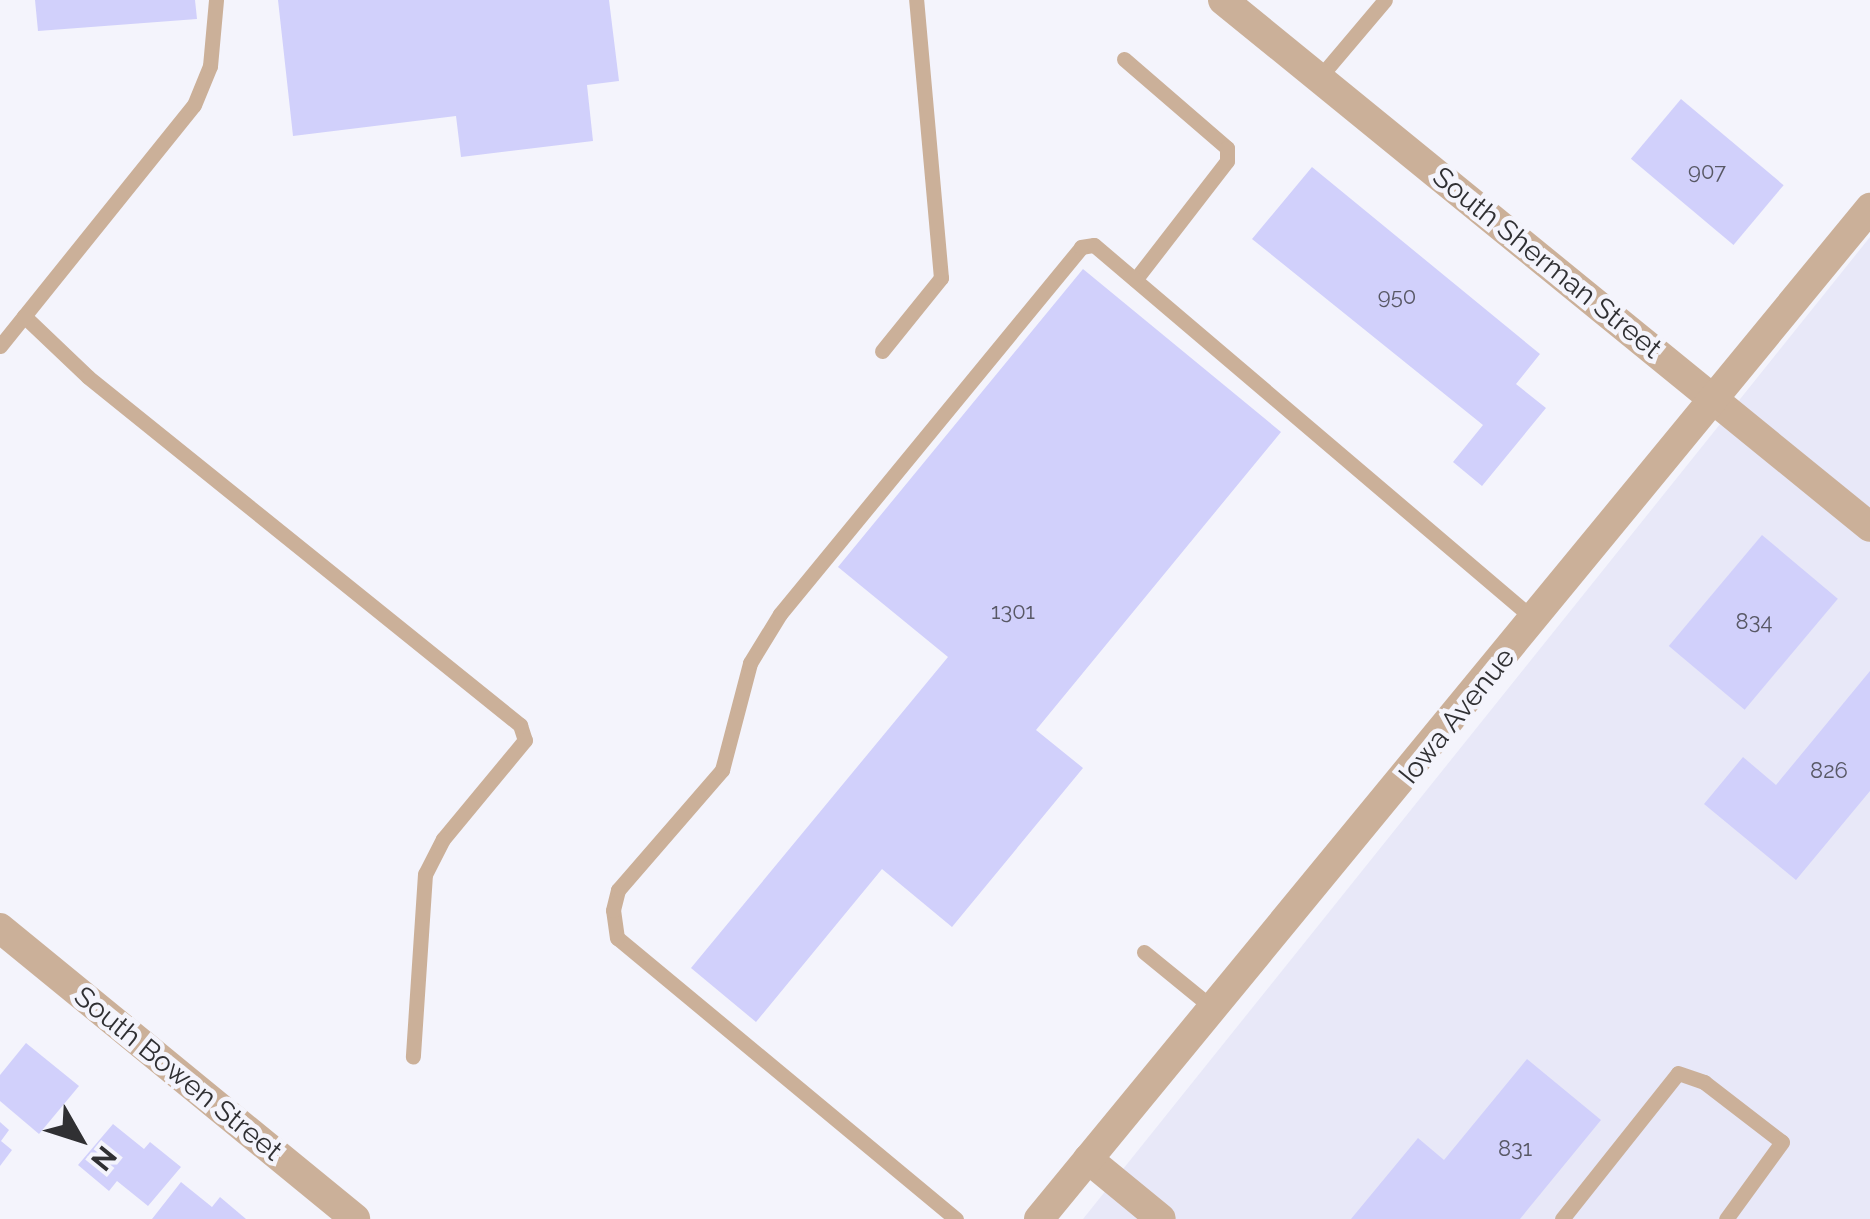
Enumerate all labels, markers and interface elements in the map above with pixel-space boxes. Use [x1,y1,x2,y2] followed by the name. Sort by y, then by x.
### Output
[1688,159,1726,185] house number: 907
[1426,160,1668,366] street label: South Sherman Street
[1378,284,1416,310] house number: 950
[991,599,1035,625] house number: 1301
[1736,609,1772,635] house number: 834
[1392,641,1522,791] street label: Iowa Avenue
[1810,758,1848,784] house number: 826
[67,980,289,1168] street label: South Bowen Street
[30,1089,130,1189] north arrow
[1498,1136,1532,1162] house number: 831
[84,1140,123,1177] text: N

